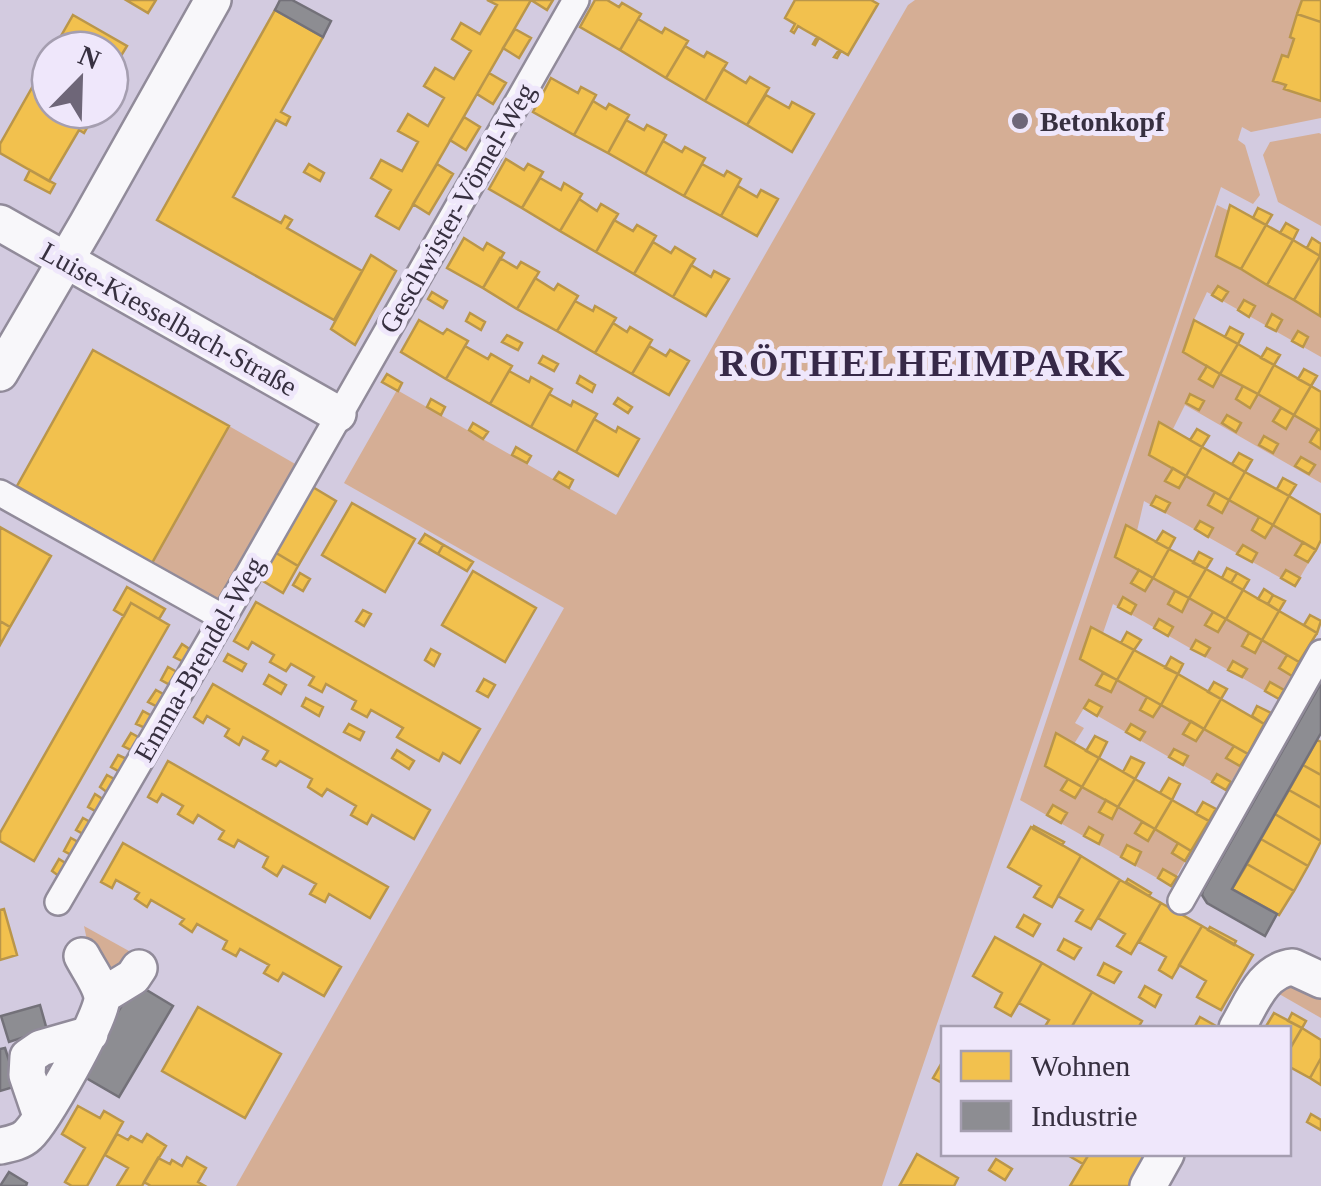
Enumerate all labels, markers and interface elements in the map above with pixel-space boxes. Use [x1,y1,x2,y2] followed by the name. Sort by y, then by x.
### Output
[30,30,130,130] north arrow
[74,39,105,76] text: N
[373,78,541,338] street label: Geschwister-Vömel-Weg
[1040,106,1165,137] place label: Betonkopf
[1009,110,1031,132] marker: Betonkopf
[36,236,302,402] street label: Luise-Kiesselbach-Straße
[719,342,1127,384] district label: RÖTHELHEIMPARK
[128,551,270,767] street label: Emma-Brendel-Weg
[941,1026,1291,1156] legend
[1031,1049,1130,1082] text: Wohnen
[1031,1099,1138,1132] text: Industrie

